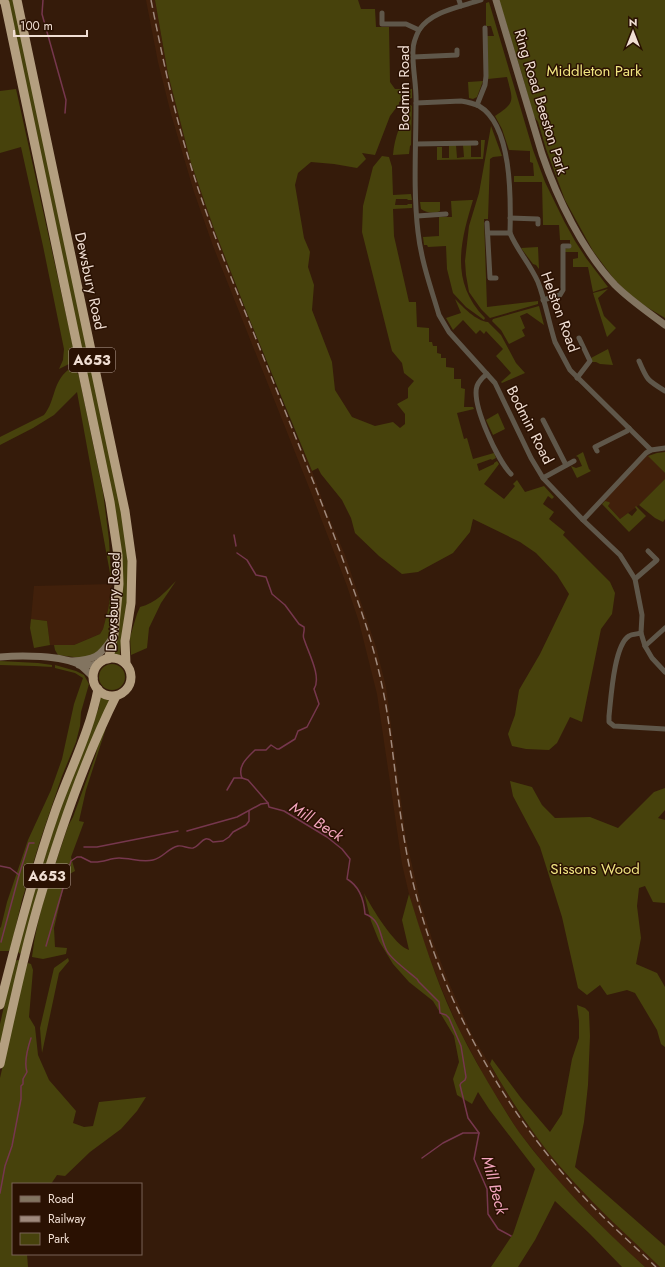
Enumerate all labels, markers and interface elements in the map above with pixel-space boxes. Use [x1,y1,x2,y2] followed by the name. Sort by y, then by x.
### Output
[14,12,87,38] scale bar
[613,12,653,52] north arrow
[629,14,637,30] text: N
[20,17,53,35] text: 100 m
[508,27,574,178] street label: Ring Road Beeston Park
[393,45,415,131] street label: Bodmin Road
[546,60,642,82] park label: Middleton Park
[69,230,111,332] street label: Dewsbury Road
[535,269,585,355] street label: Helston Road
[69,348,115,372] road number: A653
[501,382,559,468] street label: Bodmin Road
[100,552,126,652] street label: Dewsbury Road
[285,796,349,848] water label: Mill Beck
[550,858,640,880] park label: Sissons Wood
[24,864,70,888] road number: A653
[476,1153,514,1218] water label: Mill Beck
[12,1183,142,1255] legend
[48,1190,74,1208] text: Road
[48,1210,86,1228] text: Railway
[48,1230,70,1248] text: Park

